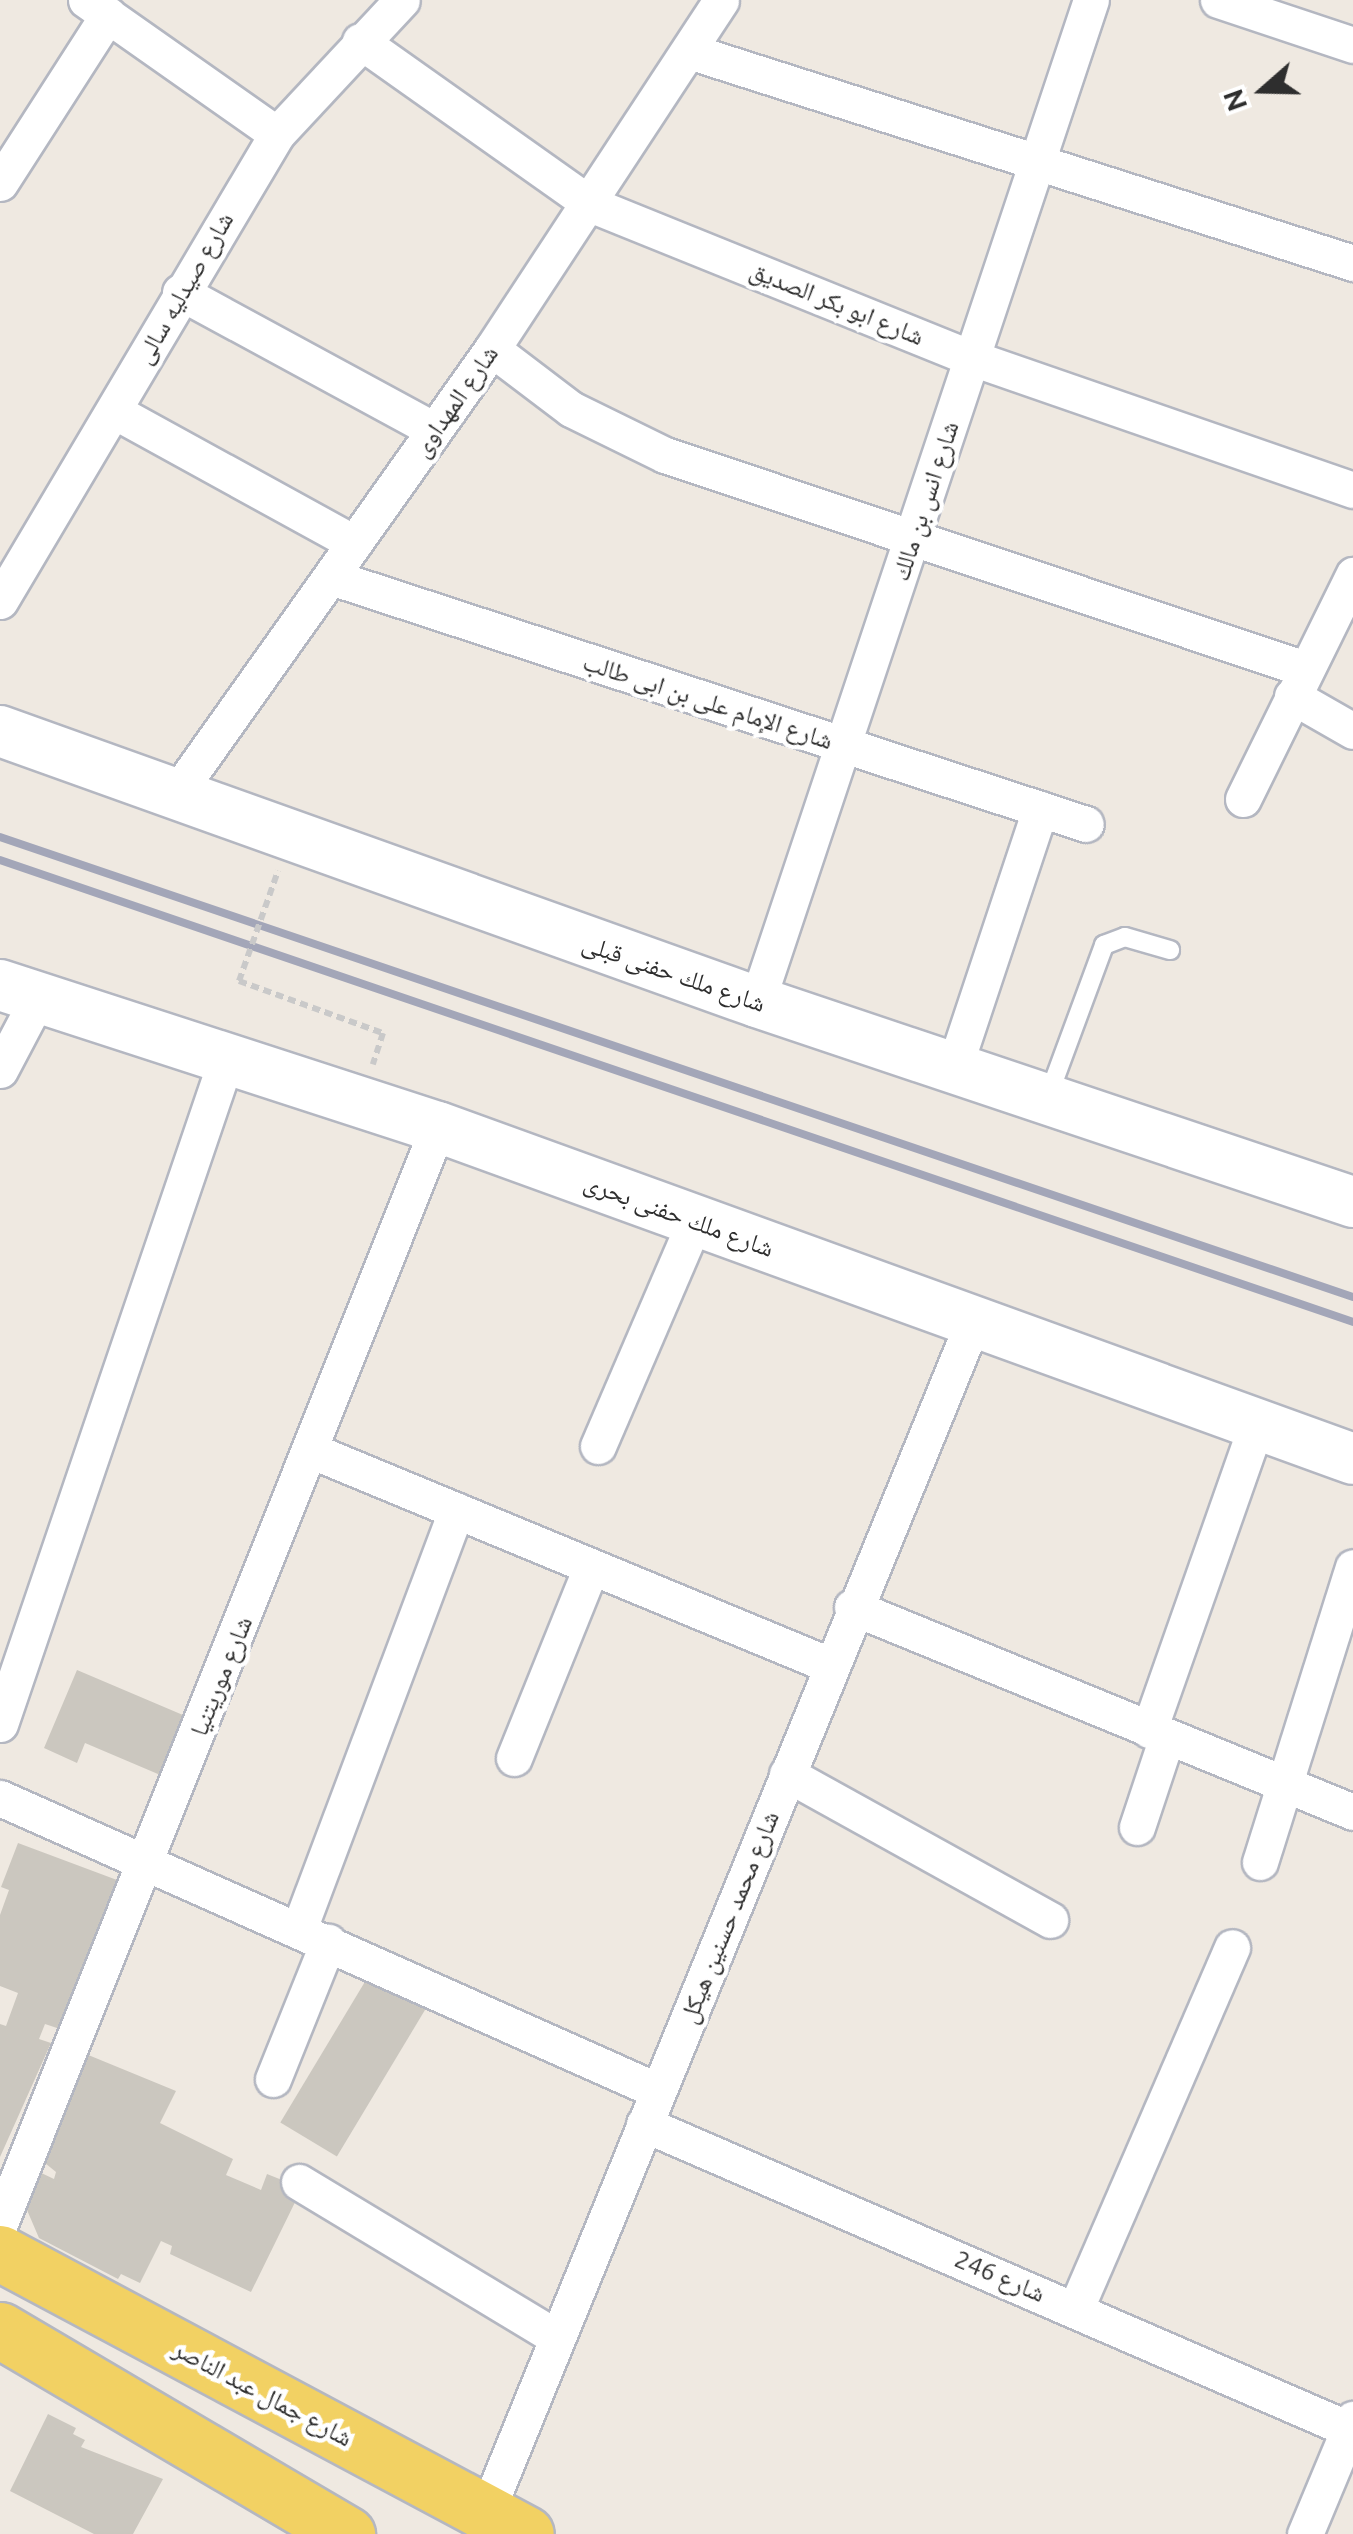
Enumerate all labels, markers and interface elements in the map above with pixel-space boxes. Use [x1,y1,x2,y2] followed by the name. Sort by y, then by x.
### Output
[1213,40,1313,140] north arrow
[1216,85,1252,116] text: N
[128,207,240,369] street label: شارع صيدليه سالى
[746,254,928,352] street label: شارع ابو بكر الصديق
[406,339,504,463] street label: شارع المهداوى
[885,417,965,585] street label: شارع انس بن مالك
[579,646,837,756] street label: شارع الإمام على بن ابى طالب
[578,928,770,1018] street label: شارع ملك حفنى قبلى
[580,1167,778,1263] street label: شارع ملك حفنى بحرى
[183,1612,259,1740] street label: شارع موريتنيا
[673,1806,785,2028] street label: شارع محمد حسنين هيكل
[950,2244,1050,2308] street label: شارع 246
[168,2333,358,2453] street label: شارع جمال عبد الناصر

